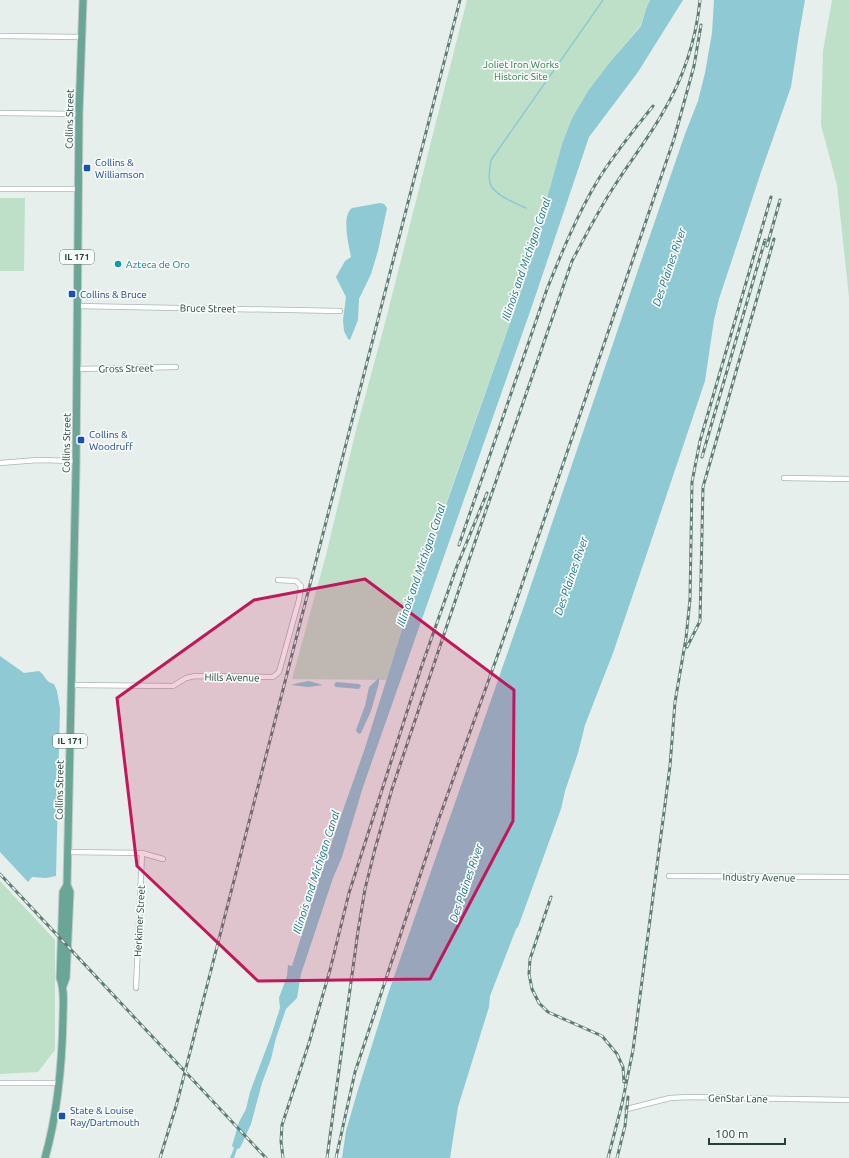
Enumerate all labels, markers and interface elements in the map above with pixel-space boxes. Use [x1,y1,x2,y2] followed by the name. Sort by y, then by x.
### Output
[483,59,559,82] park label: Joliet Iron Works Historic Site
[63,89,76,149] street label: Collins Street
[95,157,144,180] place label: Collins & Williamson
[82,163,92,173] marker: Collins & Williamson
[499,196,553,322] water label: Illinois and Michigan Canal
[650,226,688,308] water label: Des Plaines River
[60,250,94,264] road number: IL 171
[113,259,123,269] marker: Azteca de Oro
[126,259,190,270] place label: Azteca de Oro
[67,289,77,299] marker: Collins & Bruce
[80,289,147,300] place label: Collins & Bruce
[180,303,236,314] street label: Bruce Street
[98,363,154,374] street label: Gross Street
[60,413,73,473] street label: Collins Street
[89,429,133,452] place label: Collins & Woodruff
[76,435,86,445] marker: Collins & Woodruff
[394,502,448,628] water label: Illinois and Michigan Canal
[552,535,590,617] water label: Des Plaines River
[204,672,260,683] street label: Hills Avenue
[53,734,87,748] road number: IL 171
[53,760,66,820] street label: Collins Street
[290,809,342,935] water label: Illinois and Michigan Canal
[447,842,485,924] water label: Des Plaines River
[722,871,796,884] street label: Industry Avenue
[132,885,147,957] street label: Herkimer Street
[708,1092,768,1105] street label: GenStar Lane
[70,1105,139,1128] place label: State & Louise Ray/Dartmouth
[57,1111,67,1121] marker: State & Louise Ray/Dartmouth
[709,1120,785,1146] scale bar
[715,1127,748,1140] text: 100 m

